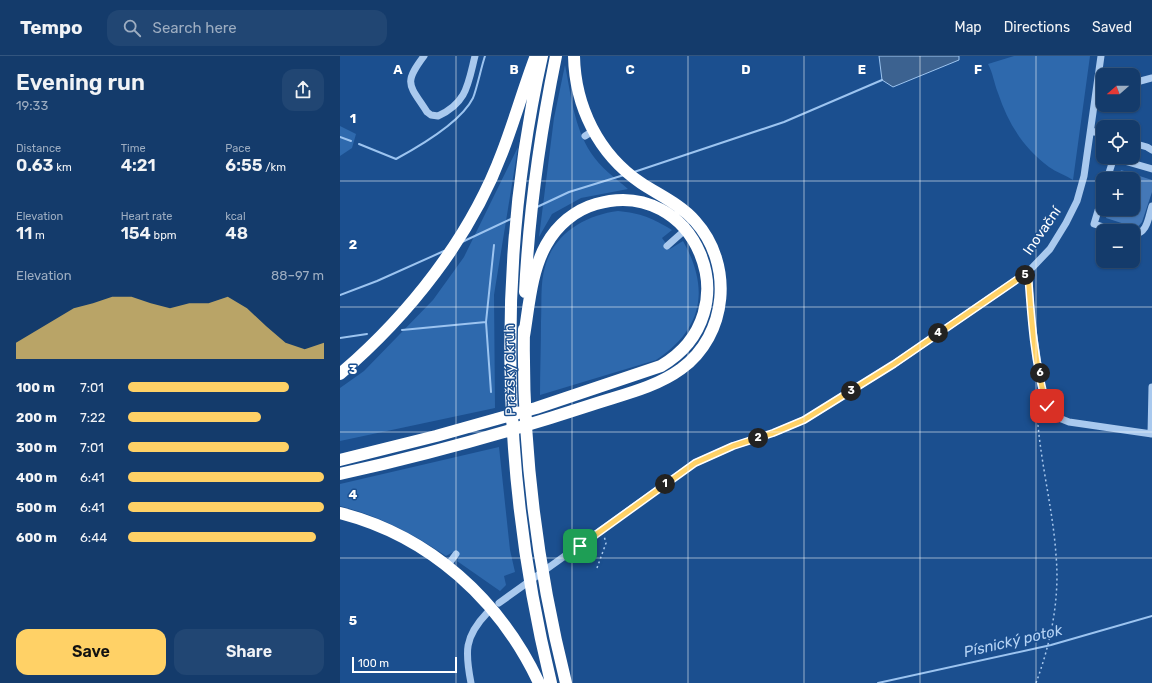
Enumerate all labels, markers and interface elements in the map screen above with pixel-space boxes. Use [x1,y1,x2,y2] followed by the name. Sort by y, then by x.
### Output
[107,10,387,46] search box
[20,16,83,39] text: Tempo
[121,17,143,39] icon: search
[153,19,237,37] text: Search here
[955,19,982,36] text: Map
[1004,19,1070,36] text: Directions
[1092,19,1132,36] text: Saved
[393,62,403,77] text: A
[509,62,519,77] text: B
[625,62,635,77] text: C
[741,62,751,77] text: D
[858,62,866,77] text: E
[974,62,982,77] text: F
[1096,68,1140,112] north arrow
[1096,68,1140,268] map controls
[16,69,145,96] text: Evening run
[282,69,324,111] button: share
[16,98,48,113] text: 19:33
[350,111,356,126] text: 1
[1096,120,1140,164] button: locate
[16,142,61,155] text: Distance
[121,142,146,155] text: Time
[225,142,251,155] text: Pace
[16,155,54,175] text: 0.63
[121,155,156,175] text: 4:21
[225,155,262,175] text: 6:55
[54,161,72,174] text: km
[262,161,286,174] text: /km
[1096,172,1140,216] button: +
[1019,203,1065,258] street label: Inovační
[16,210,63,223] text: Elevation
[121,210,173,223] text: Heart rate
[225,210,246,223] text: kcal
[16,223,32,243] text: 11
[121,223,151,243] text: 154
[225,223,248,243] text: 48
[1096,224,1140,268] button: −
[32,229,45,242] text: m
[151,229,176,242] text: bpm
[349,237,357,252] text: 2
[1015,265,1035,285] pin: 5
[16,268,72,283] text: Elevation
[271,268,324,283] text: 88–97 m
[1021,268,1029,281] text: 5
[928,323,948,343] pin: 4
[501,324,519,416] street label: Pražský okruh
[934,326,942,339] text: 4
[349,362,358,377] text: 3
[1030,363,1050,383] pin: 6
[1036,366,1044,379] text: 6
[16,380,55,395] text: 100 m
[80,380,104,395] text: 7:01
[841,381,861,401] pin: 3
[847,384,855,397] text: 3
[1030,389,1064,423] pin
[1036,395,1058,417] icon: check
[16,410,57,425] text: 200 m
[80,410,105,425] text: 7:22
[748,428,768,448] pin: 2
[754,431,762,444] text: 2
[16,440,57,455] text: 300 m
[80,440,104,455] text: 7:01
[16,470,57,485] text: 400 m
[80,470,105,485] text: 6:41
[655,474,675,494] pin: 1
[662,477,668,490] text: 1
[349,487,358,502] text: 4
[16,500,57,515] text: 500 m
[80,500,105,515] text: 6:41
[563,529,597,563] pin
[16,530,57,545] text: 600 m
[80,530,107,545] text: 6:44
[569,535,591,557] icon: arrive
[349,613,357,628] text: 5
[962,621,1064,661] water label: Písnický potok
[16,629,166,675] button: Save
[174,629,324,675] button: Share
[352,655,457,674] scale bar
[358,657,389,670] text: 100 m

